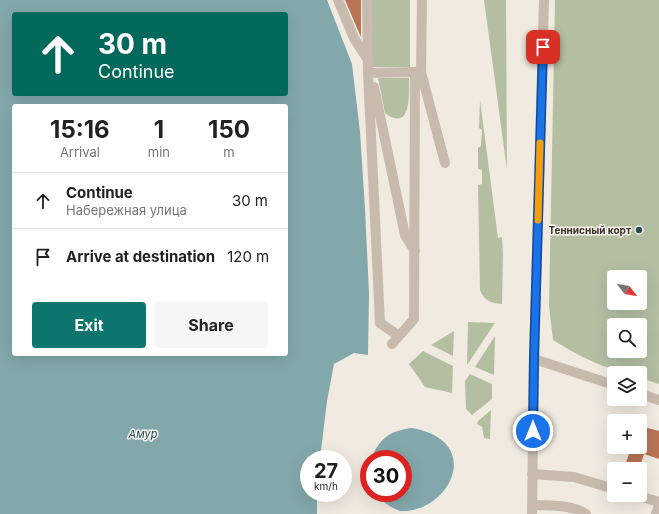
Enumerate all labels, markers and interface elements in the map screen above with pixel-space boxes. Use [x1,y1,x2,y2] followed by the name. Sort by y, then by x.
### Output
[98,27,167,61] text: 30 m
[32,28,84,80] icon: ahead
[526,30,560,64] pin
[532,36,554,58] icon: arrive
[98,61,175,82] text: Continue
[50,115,110,144] text: 15:16
[154,115,164,144] text: 1
[208,115,250,144] text: 150
[60,144,100,160] text: Arrival
[148,144,170,160] text: min
[223,144,235,160] text: m
[66,183,133,202] text: Continue
[32,190,54,212] icon: ahead
[232,191,268,210] text: 30 m
[66,202,187,218] text: Набережная улица
[549,224,631,236] place label: Теннисный корт
[634,225,644,235] marker: Теннисный корт
[32,246,54,268] icon: arrive
[66,247,215,266] text: Arrive at destination
[227,247,269,266] text: 120 m
[607,270,647,310] north arrow
[607,270,647,502] map controls
[32,302,146,348] button: Exit
[154,302,268,348] button: Share
[607,318,647,358] button: search
[607,366,647,406] button: layers
[512,410,554,452] position arrow
[607,414,647,454] button: +
[128,427,158,441] water label: Амур
[360,450,412,502] speed limit sign: 30
[314,459,338,483] text: 27
[607,462,647,502] button: −
[314,480,338,492] text: km/h

